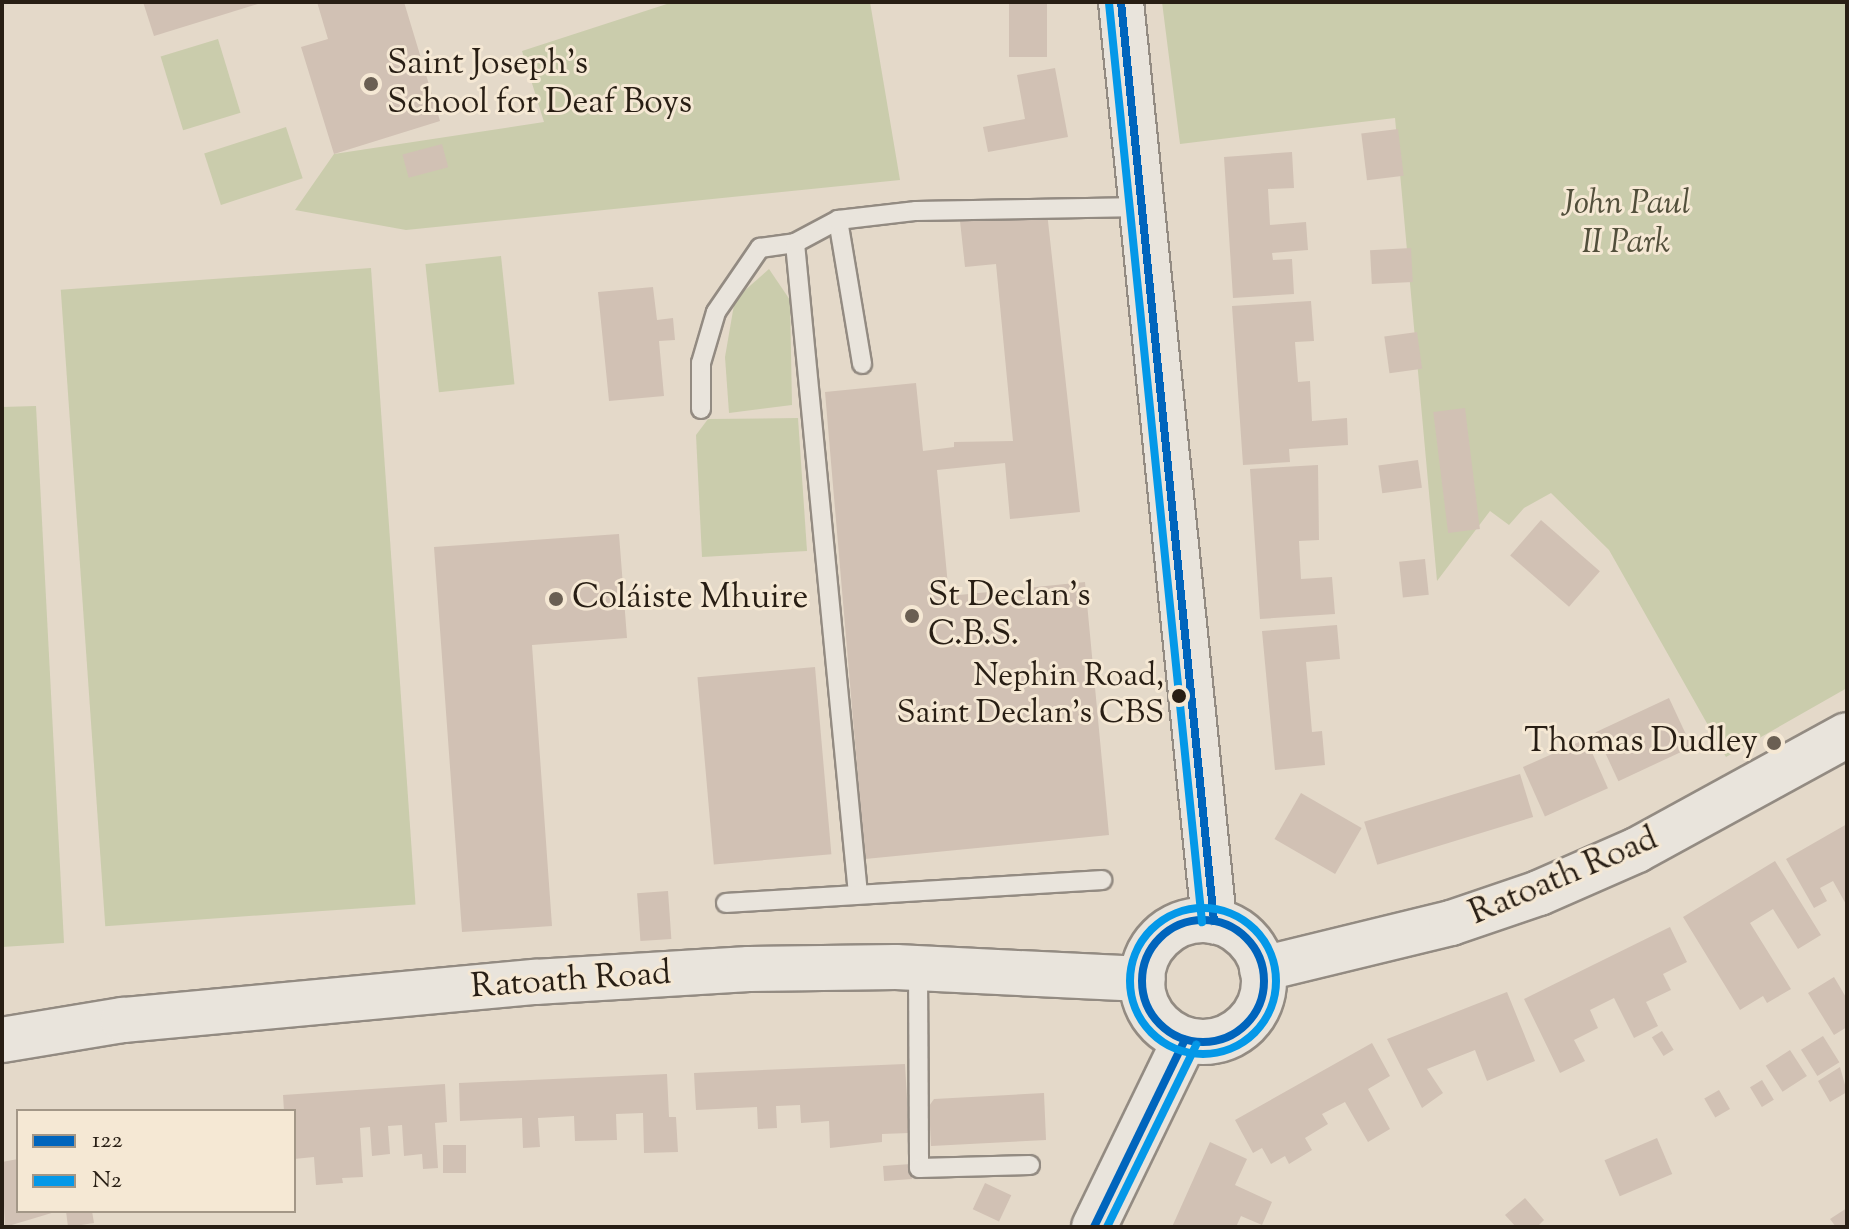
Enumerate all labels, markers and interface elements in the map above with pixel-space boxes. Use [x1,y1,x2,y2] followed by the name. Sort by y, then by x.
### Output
[387,44,692,124] place label: Saint Joseph's School for Deaf Boys
[362,75,380,93] marker: Saint Joseph's School for Deaf Boys
[1561,184,1691,264] park label: John Paul II Park
[928,576,1091,656] place label: St Declan's C.B.S.
[572,579,808,619] place label: Coláiste Mhuire
[547,590,565,608] marker: Coláiste Mhuire
[903,607,921,625] marker: St Declan's C.B.S.
[897,659,1164,734] place label: Nephin Road, Saint Declan's CBS
[1171,688,1187,704] marker: Nephin Road, Saint Declan's CBS
[1524,723,1758,763] place label: Thomas Dudley
[1765,734,1783,752] marker: Thomas Dudley
[1464,819,1664,935] street label: Ratoath Road
[470,954,672,1008] street label: Ratoath Road
[16,1109,296,1213] legend
[92,1124,123,1158] text: 122
[92,1164,122,1198] text: N2

